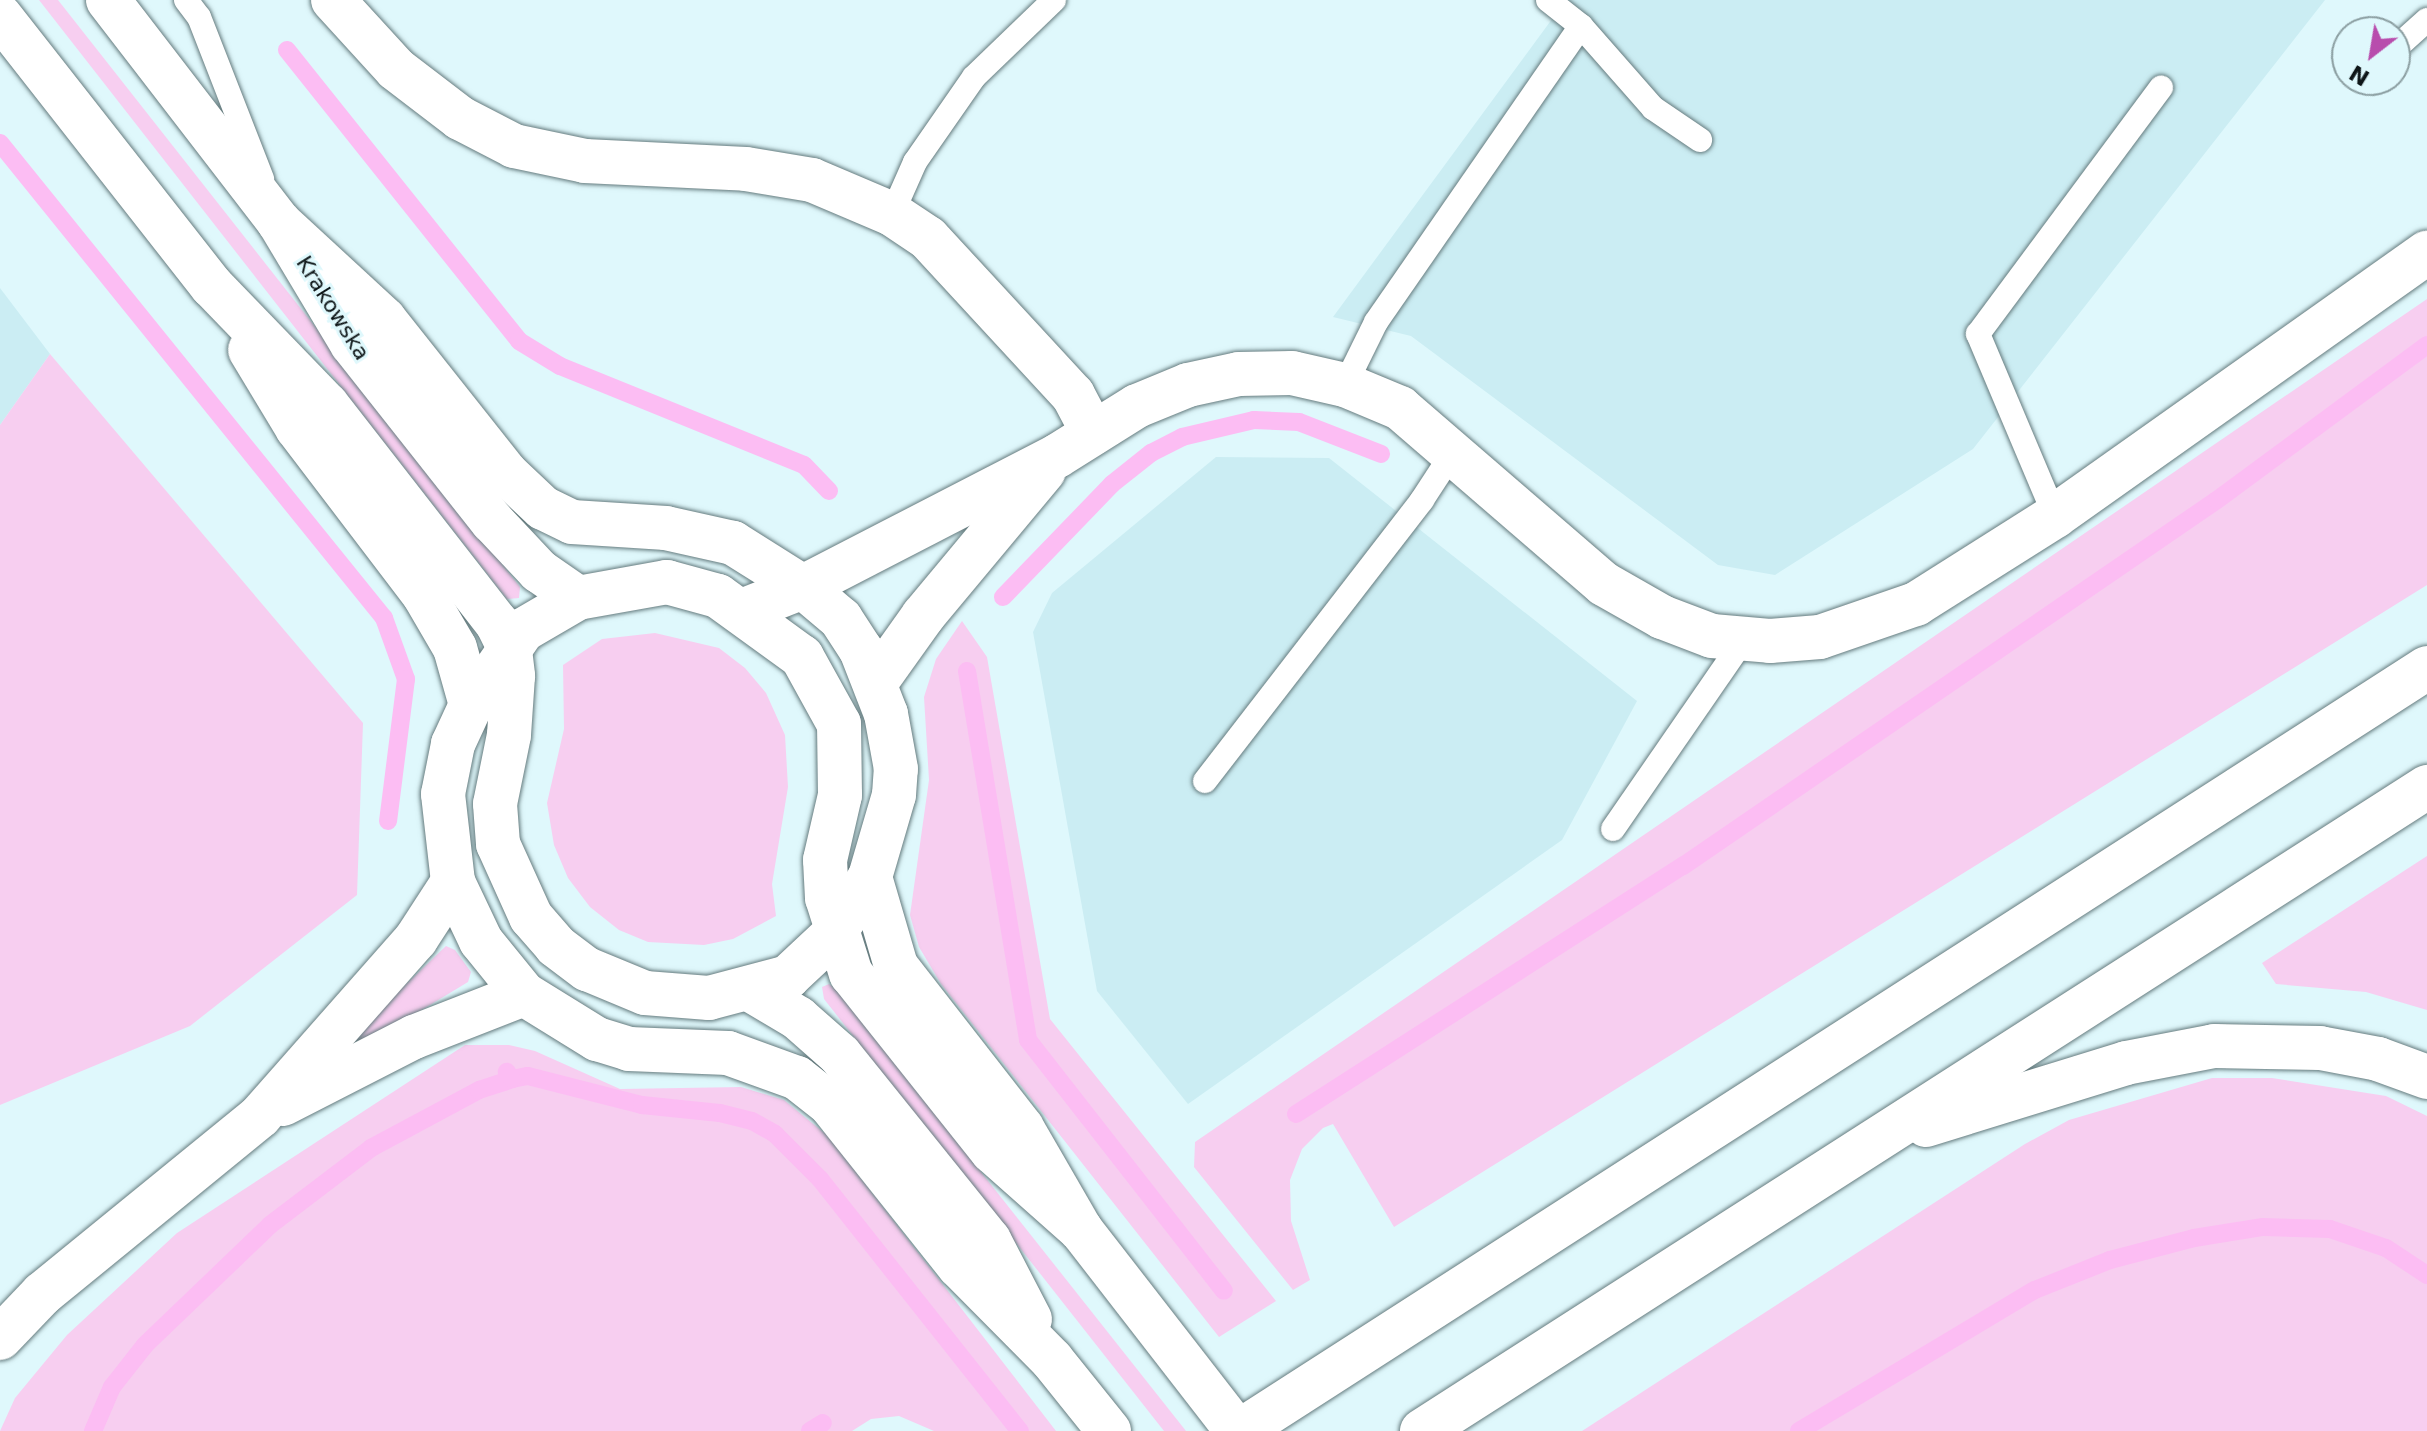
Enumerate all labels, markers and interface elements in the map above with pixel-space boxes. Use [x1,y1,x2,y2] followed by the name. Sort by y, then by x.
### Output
[2331,16,2411,96] north arrow
[2345,60,2374,91] text: N
[291,251,375,365] street label: Krakowska

